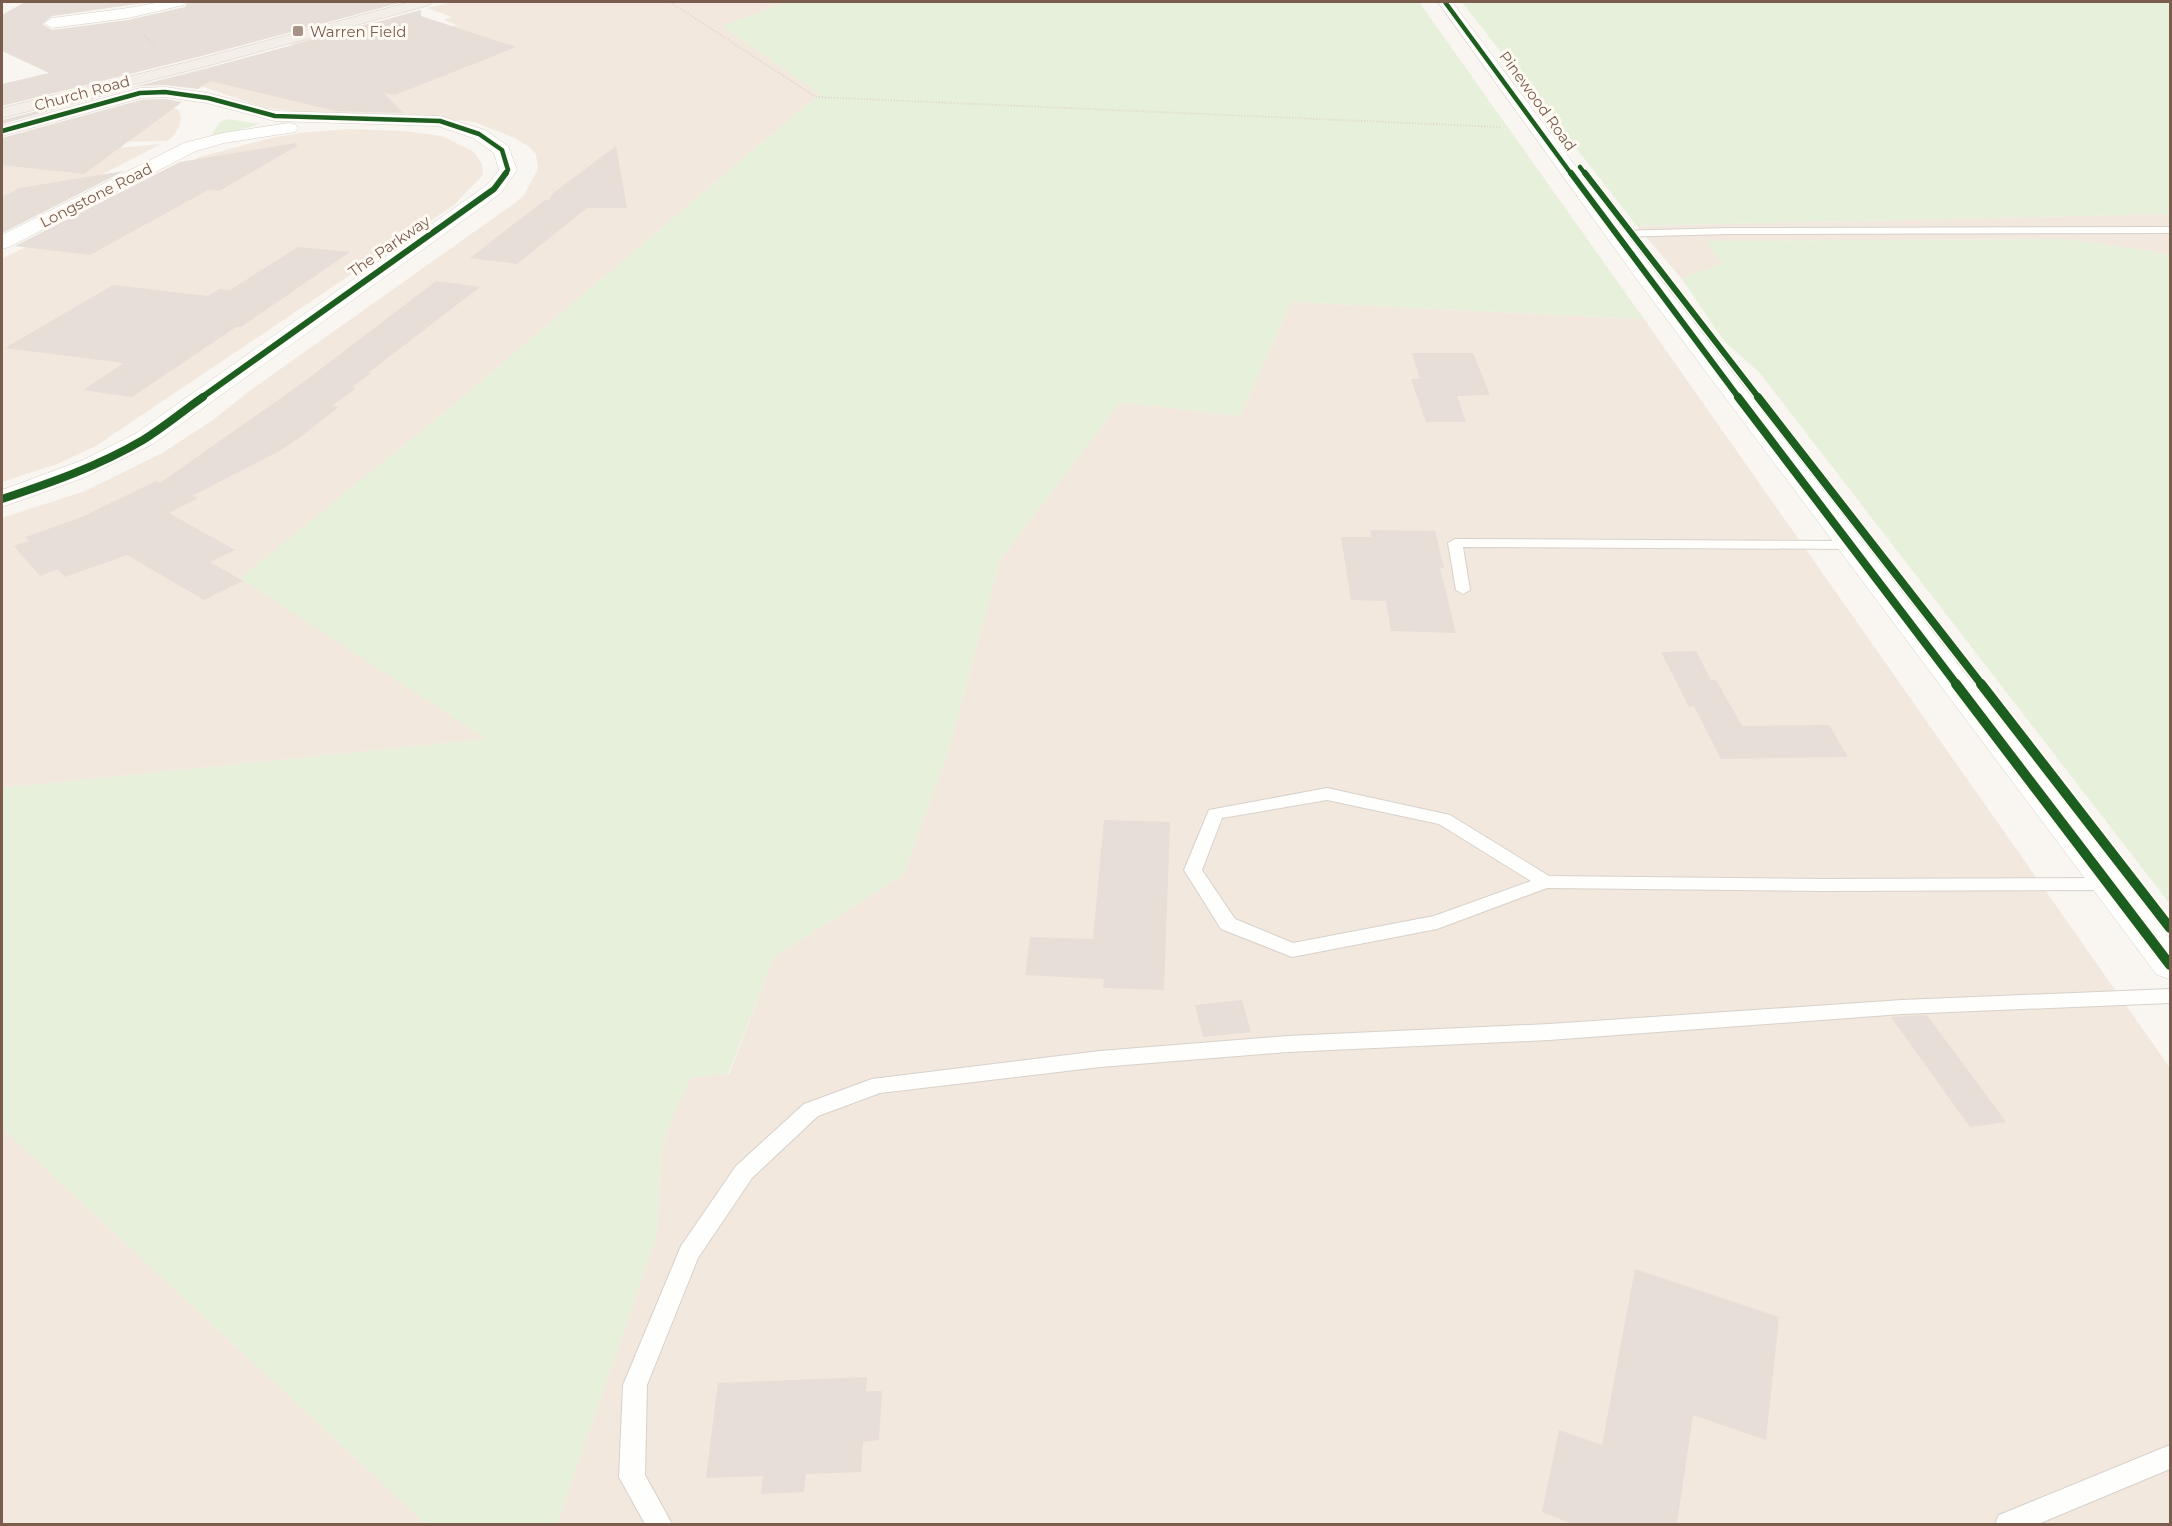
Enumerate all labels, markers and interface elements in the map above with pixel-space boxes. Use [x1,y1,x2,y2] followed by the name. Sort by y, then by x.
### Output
[310,22,406,41] place label: Warren Field
[291,24,305,38] marker: Warren Field
[1495,47,1581,155] street label: Pinewood Road
[32,71,132,115] street label: Church Road
[37,159,155,231] street label: Longstone Road
[345,210,434,281] street label: The Parkway

